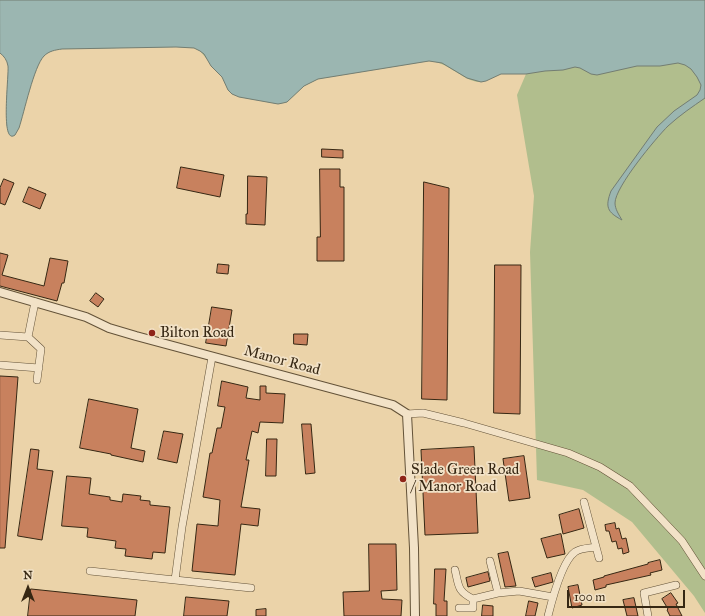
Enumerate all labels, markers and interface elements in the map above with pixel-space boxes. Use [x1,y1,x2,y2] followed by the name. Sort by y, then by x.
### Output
[160,324,234,342] place label: Bilton Road
[147,328,157,338] marker: Bilton Road
[242,342,322,380] street label: Manor Road
[411,461,519,496] place label: Slade Green Road / Manor Road
[398,474,408,484] marker: Slade Green Road / Manor Road
[8,568,48,608] north arrow
[23,569,33,582] text: N
[569,582,687,608] scale bar
[574,590,605,604] text: 100 m

